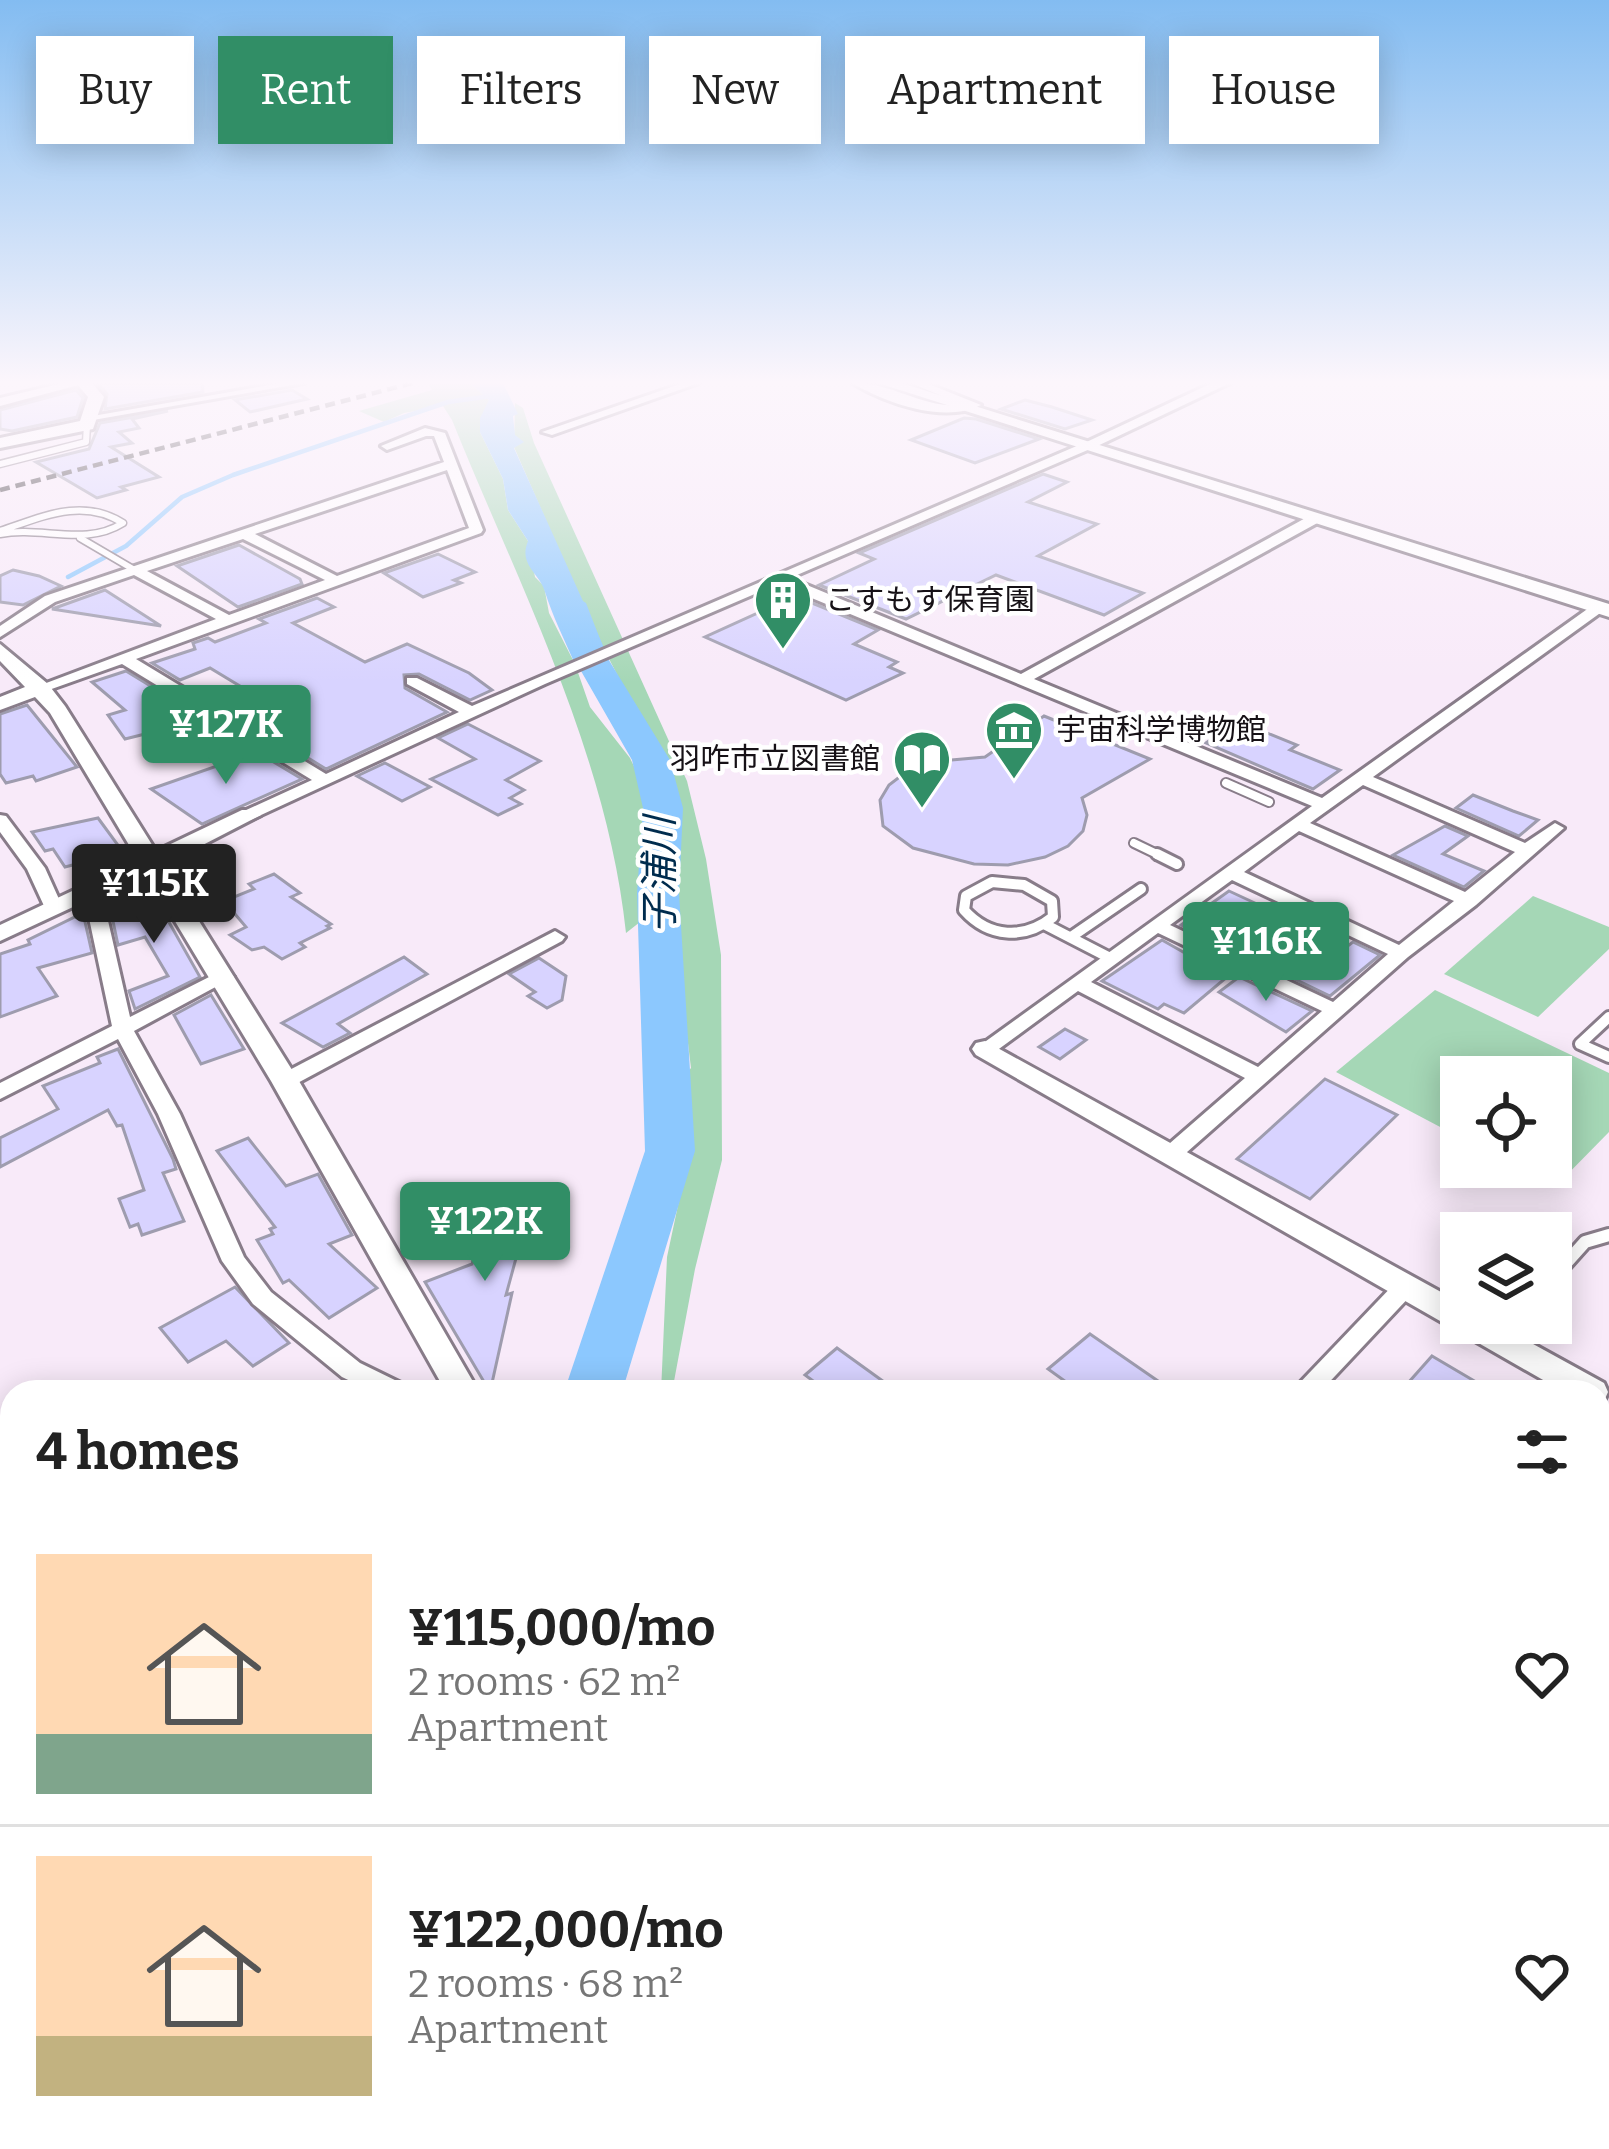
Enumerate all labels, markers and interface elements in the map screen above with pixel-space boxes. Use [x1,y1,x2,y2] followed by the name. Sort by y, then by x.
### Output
[36,36,194,144] chip: Buy
[218,36,393,144] chip: Rent
[417,36,625,144] chip: Filters
[649,36,821,144] chip: New
[845,36,1145,144] chip: Apartment
[1169,36,1379,144] chip: House
[752,569,814,651] building icon: こすもす保育園
[825,582,1034,618] place label: こすもす保育園
[142,685,310,787] pin: ¥127K
[983,699,1045,781] museum icon: 宇宙科学博物館
[169,701,283,747] text: ¥127K
[1056,712,1266,748] place label: 宇宙科学博物館
[891,728,953,810] library icon: 羽咋市立図書館
[670,741,880,777] place label: 羽咋市立図書館
[637,813,683,934] water label: 子浦川
[70,844,238,946] pin: ¥115K
[99,860,209,906] text: ¥115K
[1182,902,1350,1004] pin: ¥116K
[1210,918,1322,964] text: ¥116K
[1440,1056,1572,1344] map controls
[1440,1056,1572,1188] button: locate
[401,1182,569,1284] pin: ¥122K
[427,1198,543,1244] text: ¥122K
[1440,1212,1572,1344] button: layers
[1509,1419,1575,1485] icon: filters
[36,1421,240,1483] text: 4 homes
[408,1597,716,1659] text: ¥115,000/mo
[132,1602,276,1746] icon: home
[1509,1641,1575,1707] icon: heart
[408,1659,680,1705] text: 2 rooms · 62 m²
[408,1705,608,1751] text: Apartment
[408,1899,724,1961] text: ¥122,000/mo
[132,1904,276,2048] icon: home
[1509,1943,1575,2009] icon: heart
[408,1961,683,2007] text: 2 rooms · 68 m²
[408,2007,608,2053] text: Apartment

